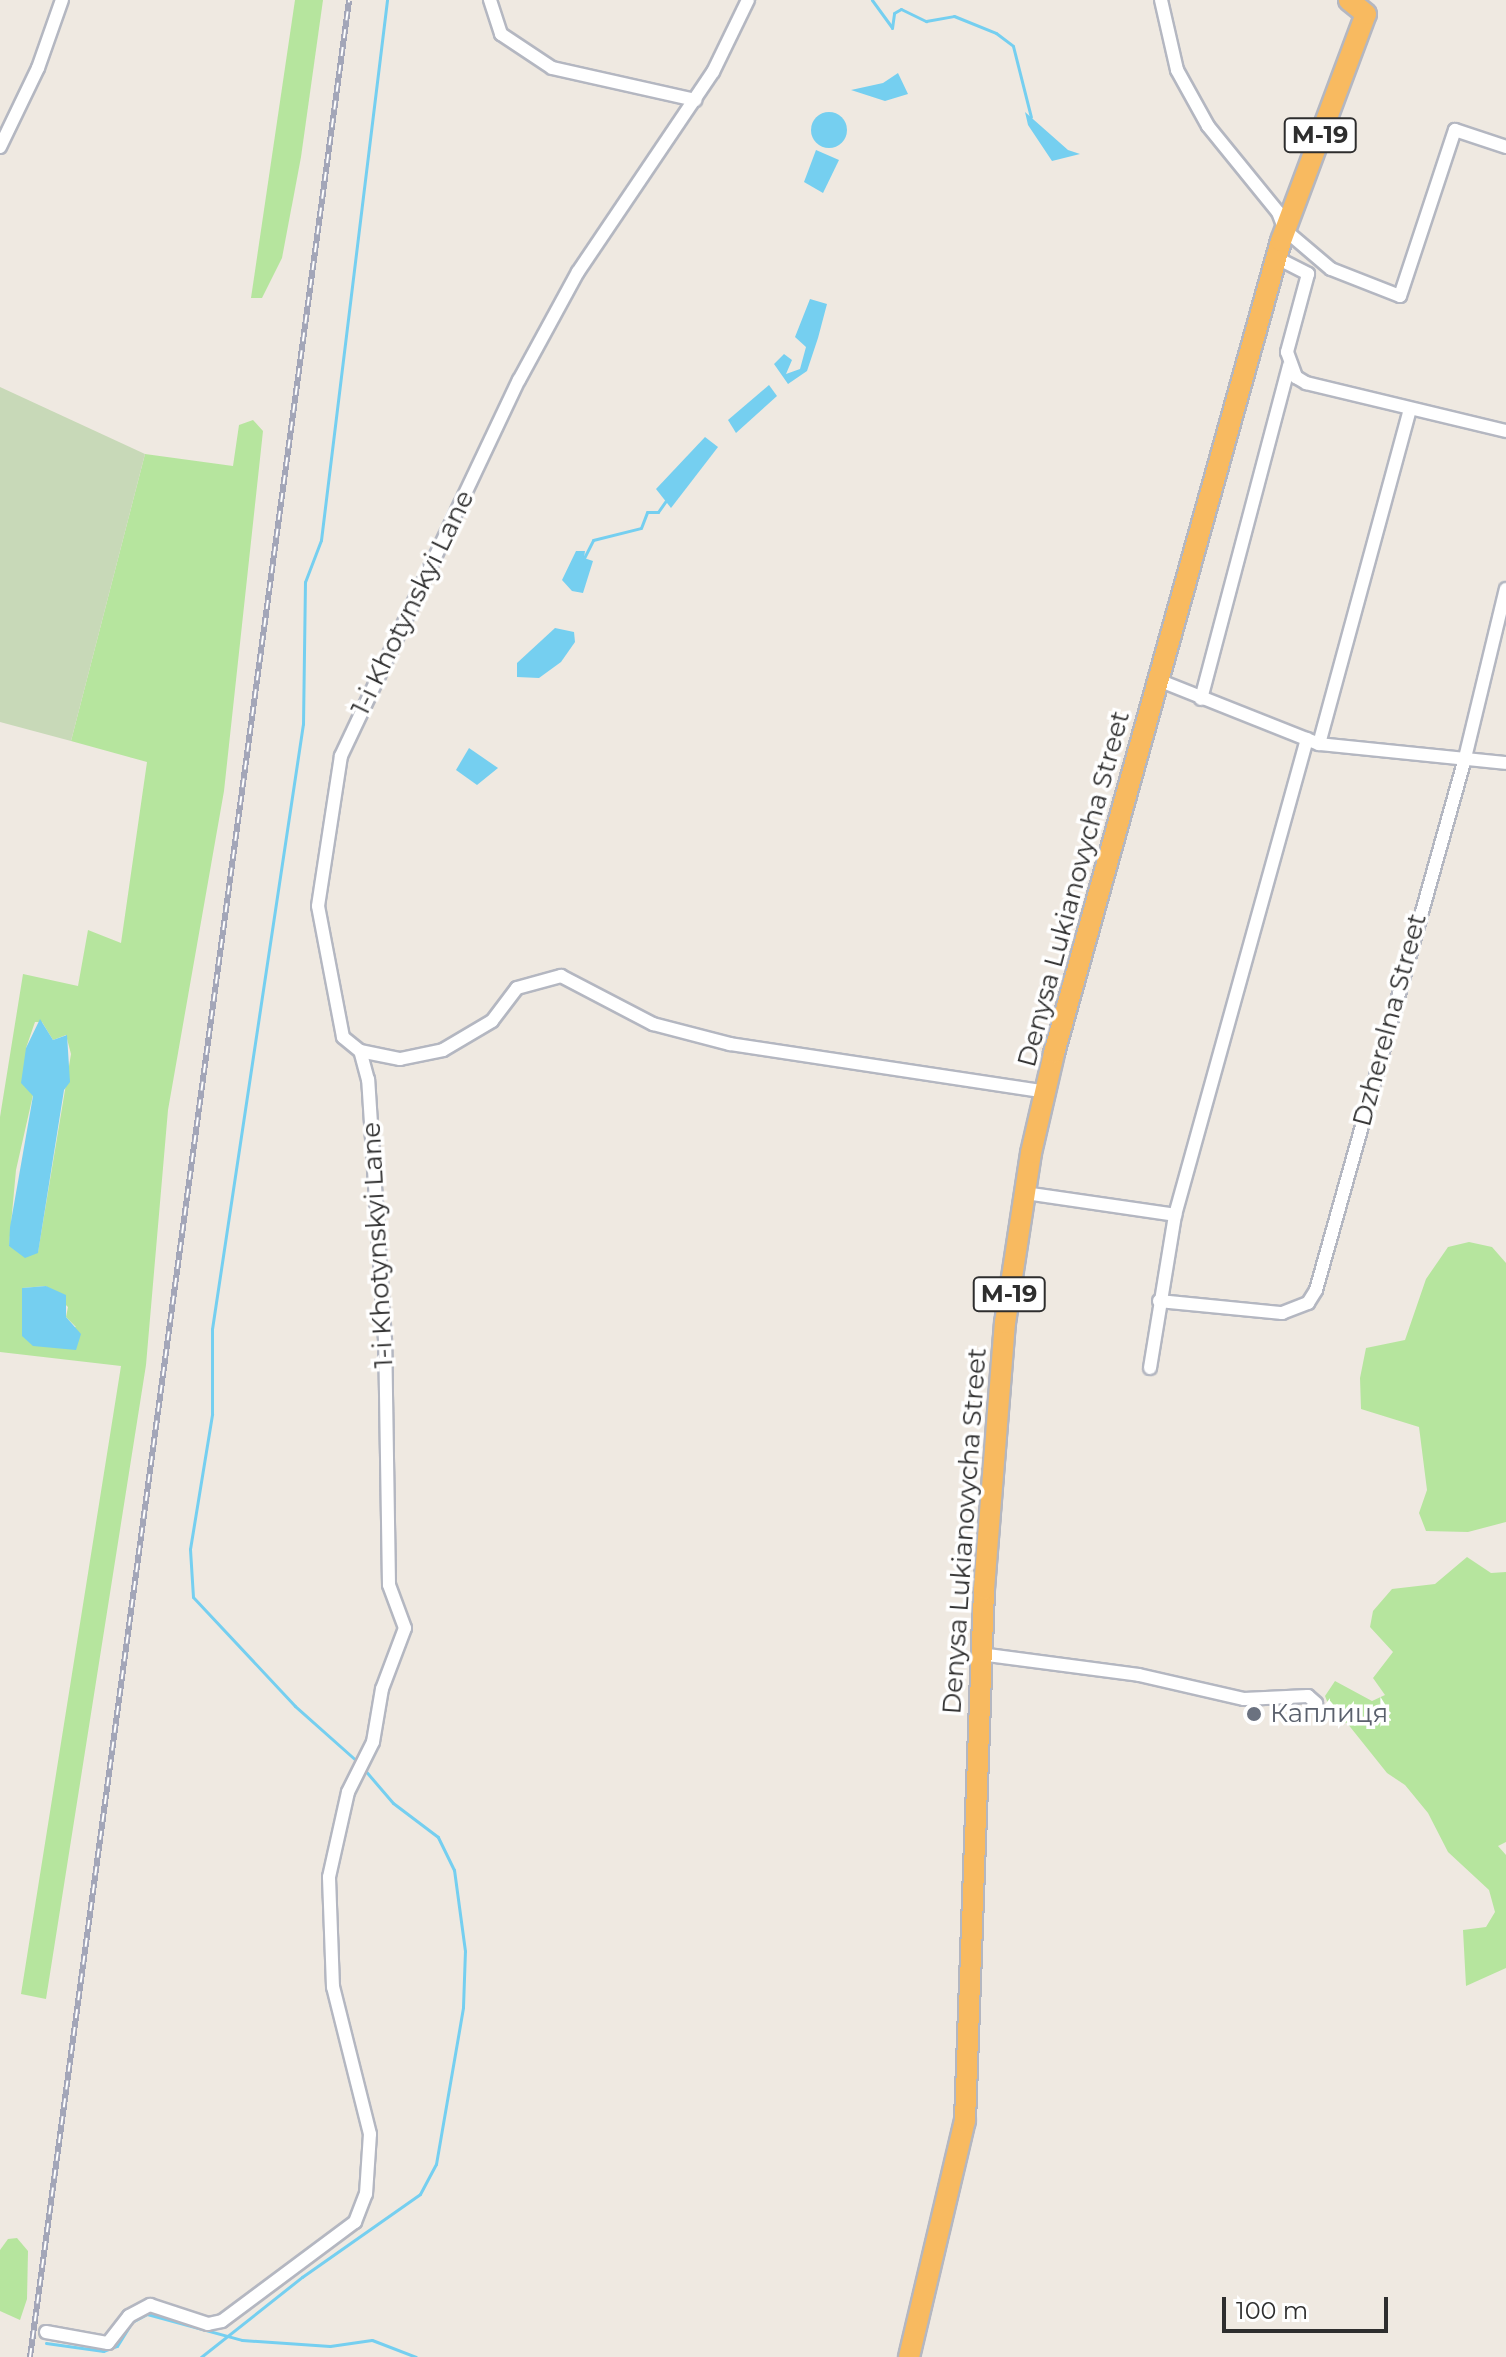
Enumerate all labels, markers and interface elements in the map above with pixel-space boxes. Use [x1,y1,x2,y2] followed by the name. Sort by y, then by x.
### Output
[1282,115,1358,155] road number: М-19
[345,486,481,720] street label: 1-i Khotynskyi Lane
[1011,708,1137,1070] street label: Denysa Lukianovycha Street
[1347,910,1433,1130] street label: Dzherelna Street
[356,1121,400,1369] street label: 1-i Khotynskyi Lane
[971,1274,1047,1314] road number: М-19
[937,1347,993,1715] street label: Denysa Lukianovycha Street
[1270,1698,1388,1730] place label: Каплиця
[1245,1705,1263,1723] marker: Каплиця
[1226,2281,1392,2331] scale bar
[1236,2296,1308,2325] text: 100 m

